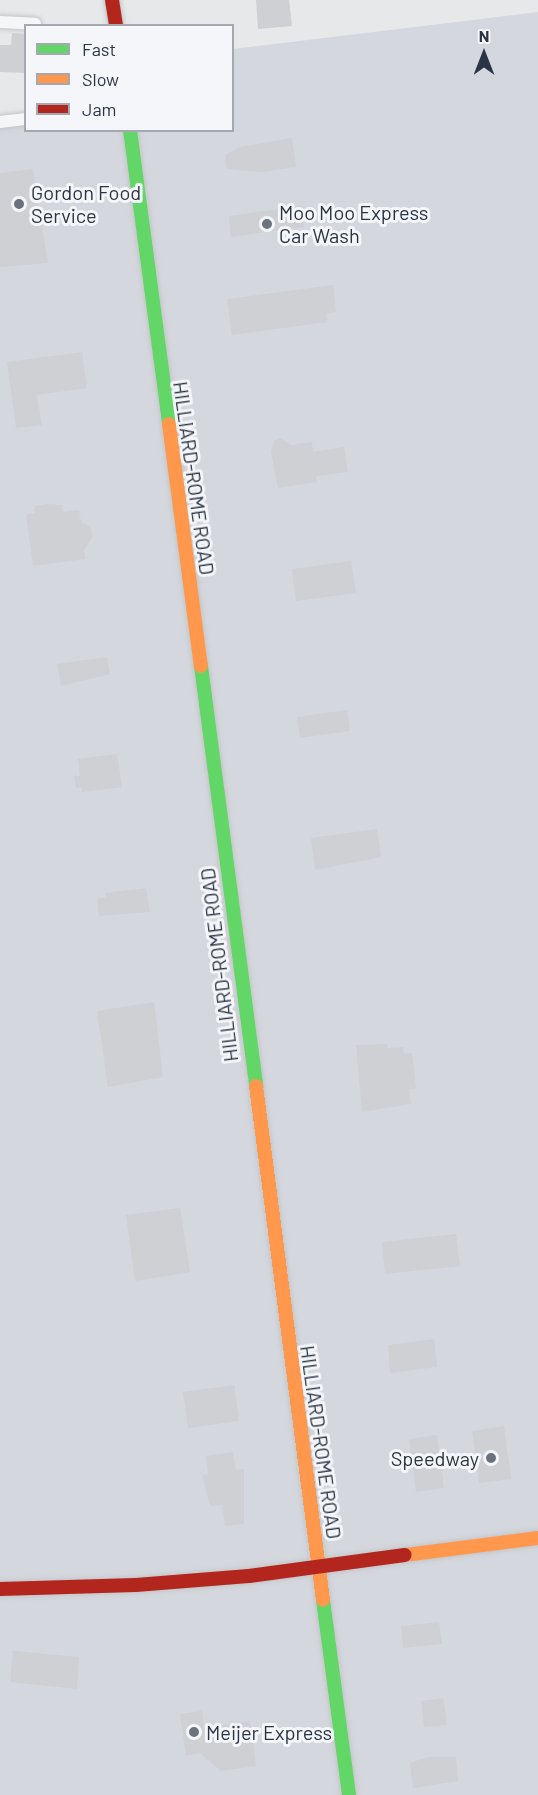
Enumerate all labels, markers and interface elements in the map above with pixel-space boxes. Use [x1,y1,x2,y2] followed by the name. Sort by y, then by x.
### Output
[24,24,234,132] legend
[454,24,514,84] north arrow
[479,26,489,45] text: N
[82,38,116,60] text: Fast
[82,68,119,90] text: Slow
[82,98,116,120] text: Jam
[31,180,141,227] place label: Gordon Food Service
[12,197,26,211] marker: Gordon Food Service
[279,201,428,248] place label: Moo Moo Express Car Wash
[260,217,274,231] marker: Moo Moo Express Car Wash
[169,380,219,576] street label: HILLIARD-ROME ROAD
[195,867,243,1063] street label: HILLIARD-ROME ROAD
[296,1344,346,1540] street label: HILLIARD-ROME ROAD
[391,1446,479,1470] place label: Speedway
[484,1451,498,1465] marker: Speedway
[206,1720,332,1744] place label: Meijer Express
[187,1725,201,1739] marker: Meijer Express

